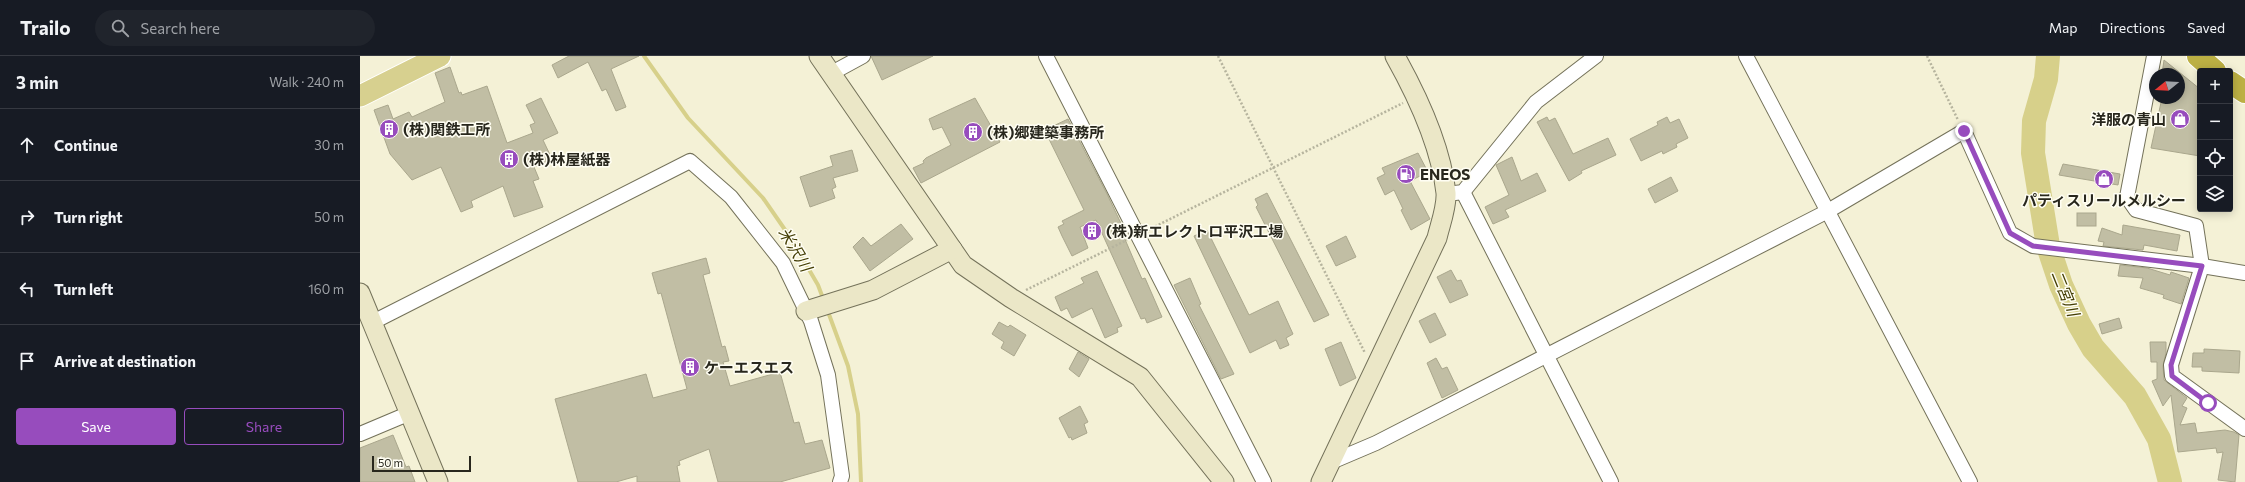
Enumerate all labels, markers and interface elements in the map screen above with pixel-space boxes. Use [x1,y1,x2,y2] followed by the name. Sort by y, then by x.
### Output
[95,10,375,46] search box
[20,16,71,39] text: Trailo
[109,17,131,39] icon: search
[141,19,220,37] text: Search here
[2049,19,2078,36] text: Map
[2100,19,2165,36] text: Directions
[2187,19,2225,36] text: Saved
[2149,68,2185,104] north arrow
[2197,68,2233,212] map controls
[2197,68,2233,104] button: +
[16,72,59,93] text: 3 min
[269,74,344,90] text: Walk · 240 m
[2197,104,2233,140] button: −
[2169,108,2191,130] shop icon: 洋服の青山
[2091,110,2166,128] place label: 洋服の青山
[378,118,400,140] building icon: (株)関鉄工所
[403,120,490,138] place label: (株)関鉄工所
[962,121,984,143] building icon: (株)郷建築事務所
[1955,122,1973,140] route end
[987,123,1104,141] place label: (株)郷建築事務所
[16,134,38,156] icon: ahead
[54,136,118,154] text: Continue
[314,137,344,153] text: 30 m
[2197,140,2233,176] button: locate
[498,148,520,170] building icon: (株)林屋紙器
[523,150,611,168] place label: (株)林屋紙器
[1395,163,1417,185] fuel station icon: ENEOS
[1420,165,1470,183] place label: ENEOS
[2093,168,2115,190] shop icon: パティスリールメルシー
[2197,176,2233,212] button: layers
[2022,191,2186,209] place label: パティスリールメルシー
[16,206,38,228] icon: right
[54,208,123,226] text: Turn right
[314,209,344,225] text: 50 m
[1081,220,1103,242] building icon: (株)新エレクトロ平沢工場
[1106,222,1283,240] place label: (株)新エレクトロ平沢工場
[775,224,818,276] water label: 米沢川
[2048,267,2085,321] water label: 二宮川
[16,278,38,300] icon: left
[54,280,113,298] text: Turn left
[308,281,344,297] text: 160 m
[16,350,38,372] icon: arrive
[54,352,196,370] text: Arrive at destination
[679,356,701,378] building icon: ケーエスエス
[704,358,794,376] place label: ケーエスエス
[2199,394,2217,412] route start
[16,408,176,445] button: Save
[184,408,344,445] button: Share
[372,454,471,473] scale bar
[378,456,403,469] text: 50 m

